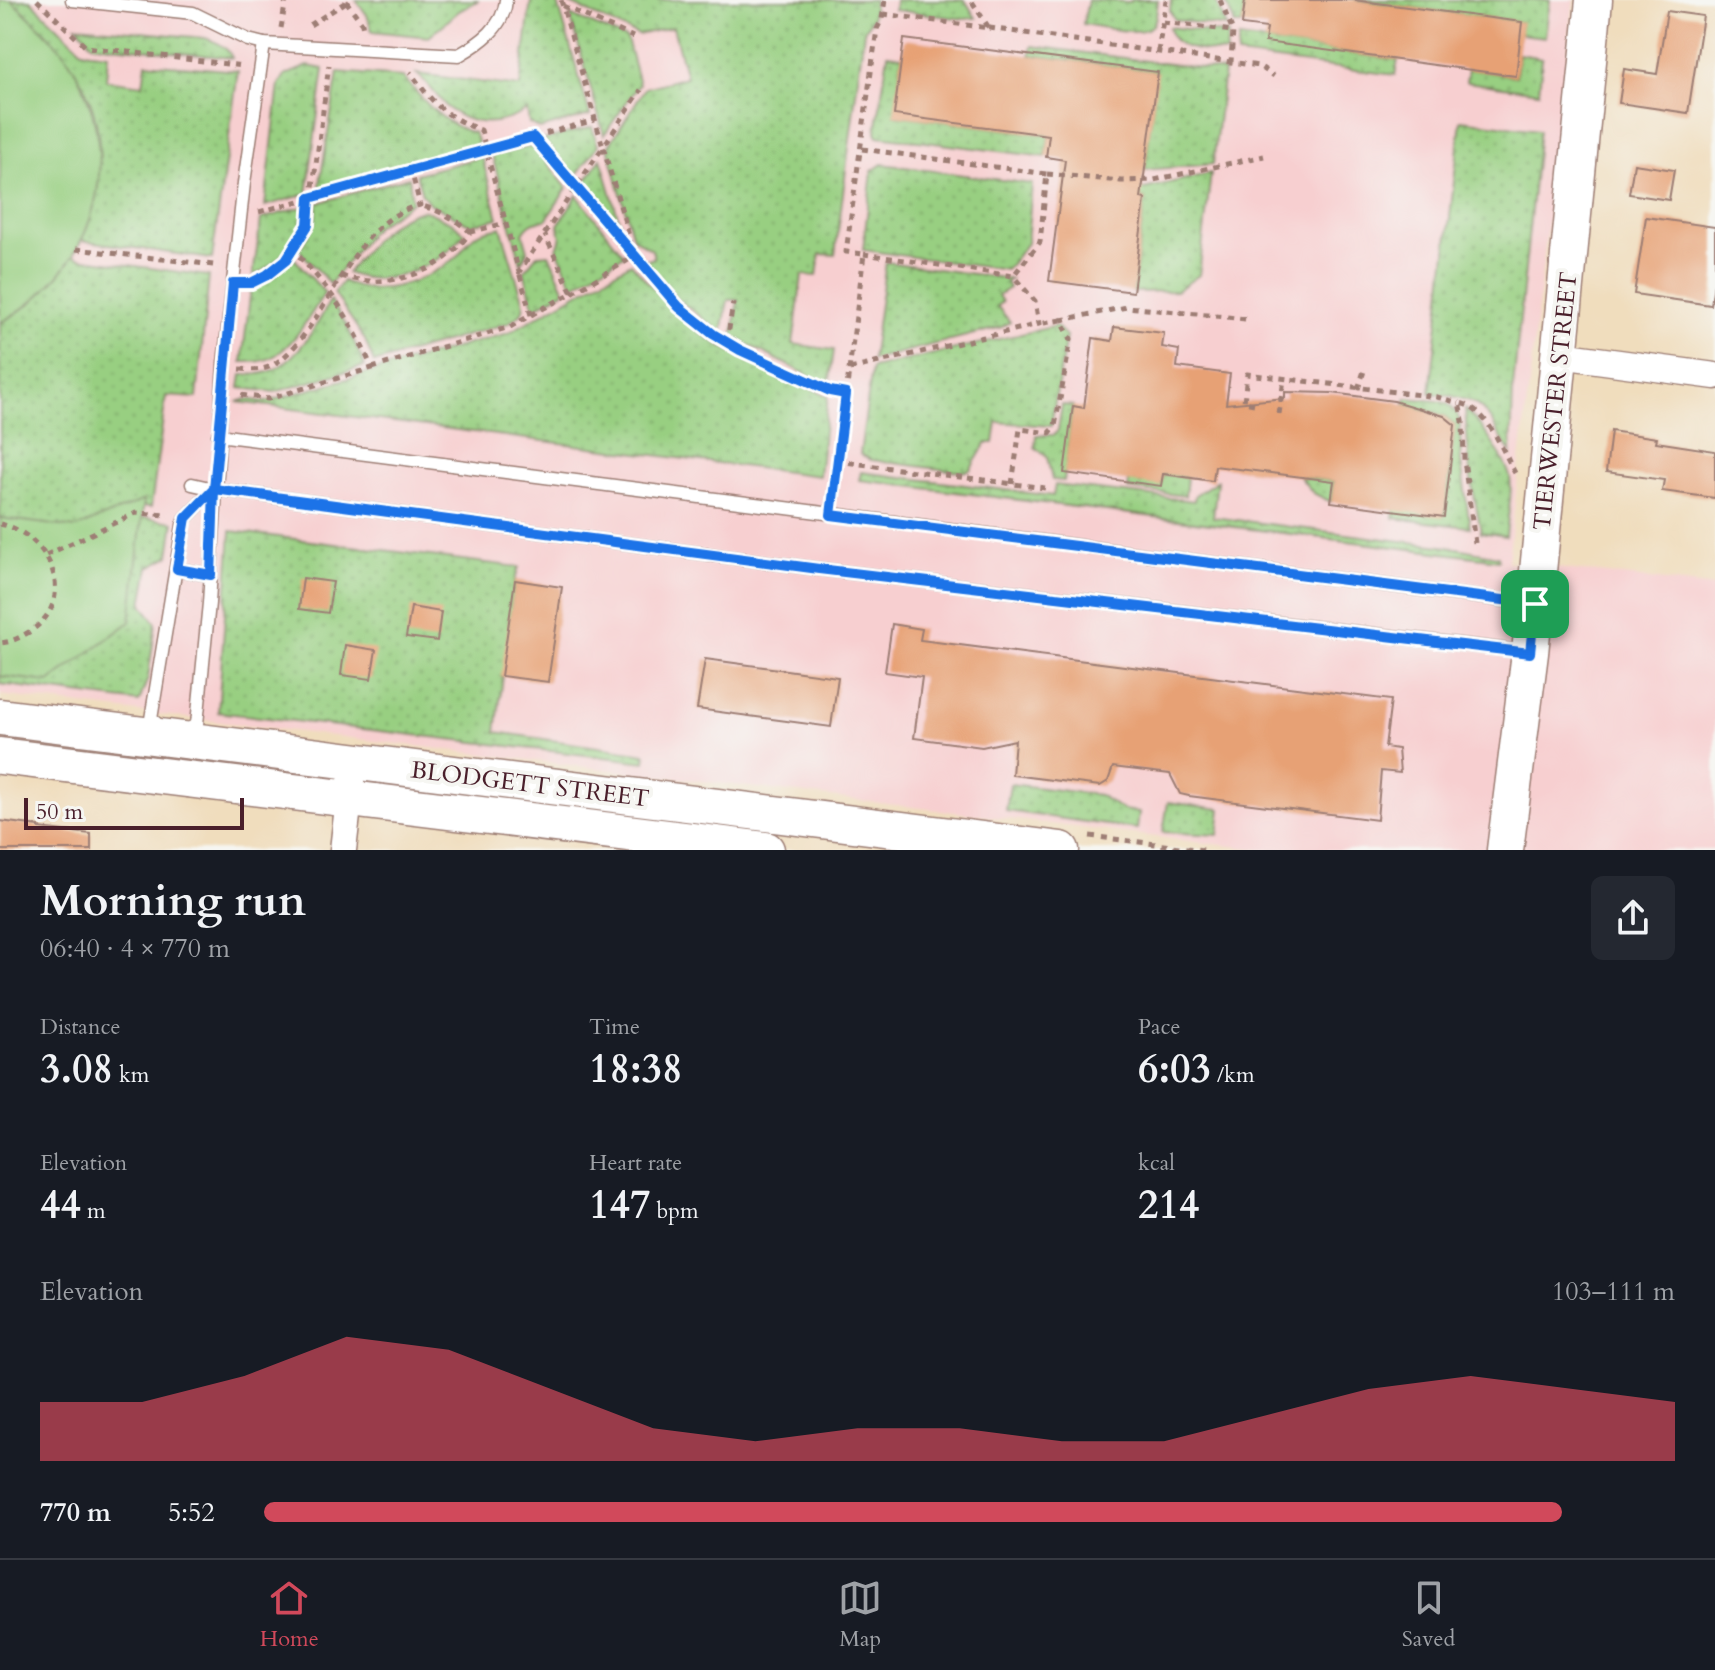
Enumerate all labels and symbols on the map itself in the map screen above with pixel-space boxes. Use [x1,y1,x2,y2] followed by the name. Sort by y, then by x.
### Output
[1526,270,1585,532] street label: TIERWESTER STREET
[1501,570,1569,638] pin
[409,753,651,815] street label: BLODGETT STREET
[24,794,244,830] scale bar

